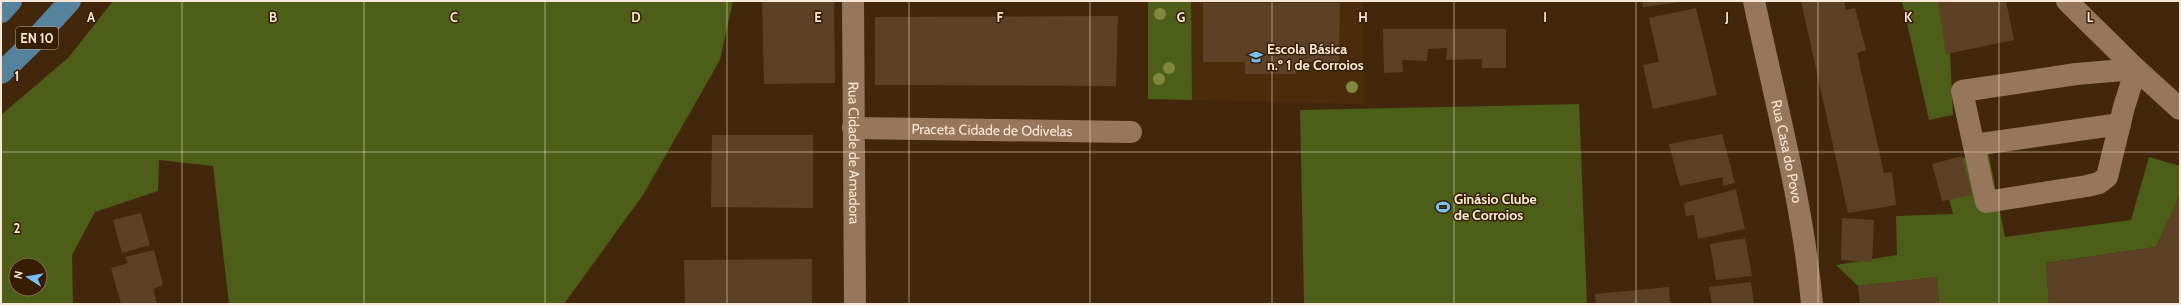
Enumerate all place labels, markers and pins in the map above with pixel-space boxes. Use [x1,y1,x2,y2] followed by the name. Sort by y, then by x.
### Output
[1267,40,1364,74] place label: Escola Básica n.º 1 de Corroios
[1248,49,1264,65] school or university icon: Escola Básica n.º 1 de Corroios
[1454,190,1537,224] place label: Ginásio Clube de Corroios
[1435,199,1451,215] sports icon: Ginásio Clube de Corroios

